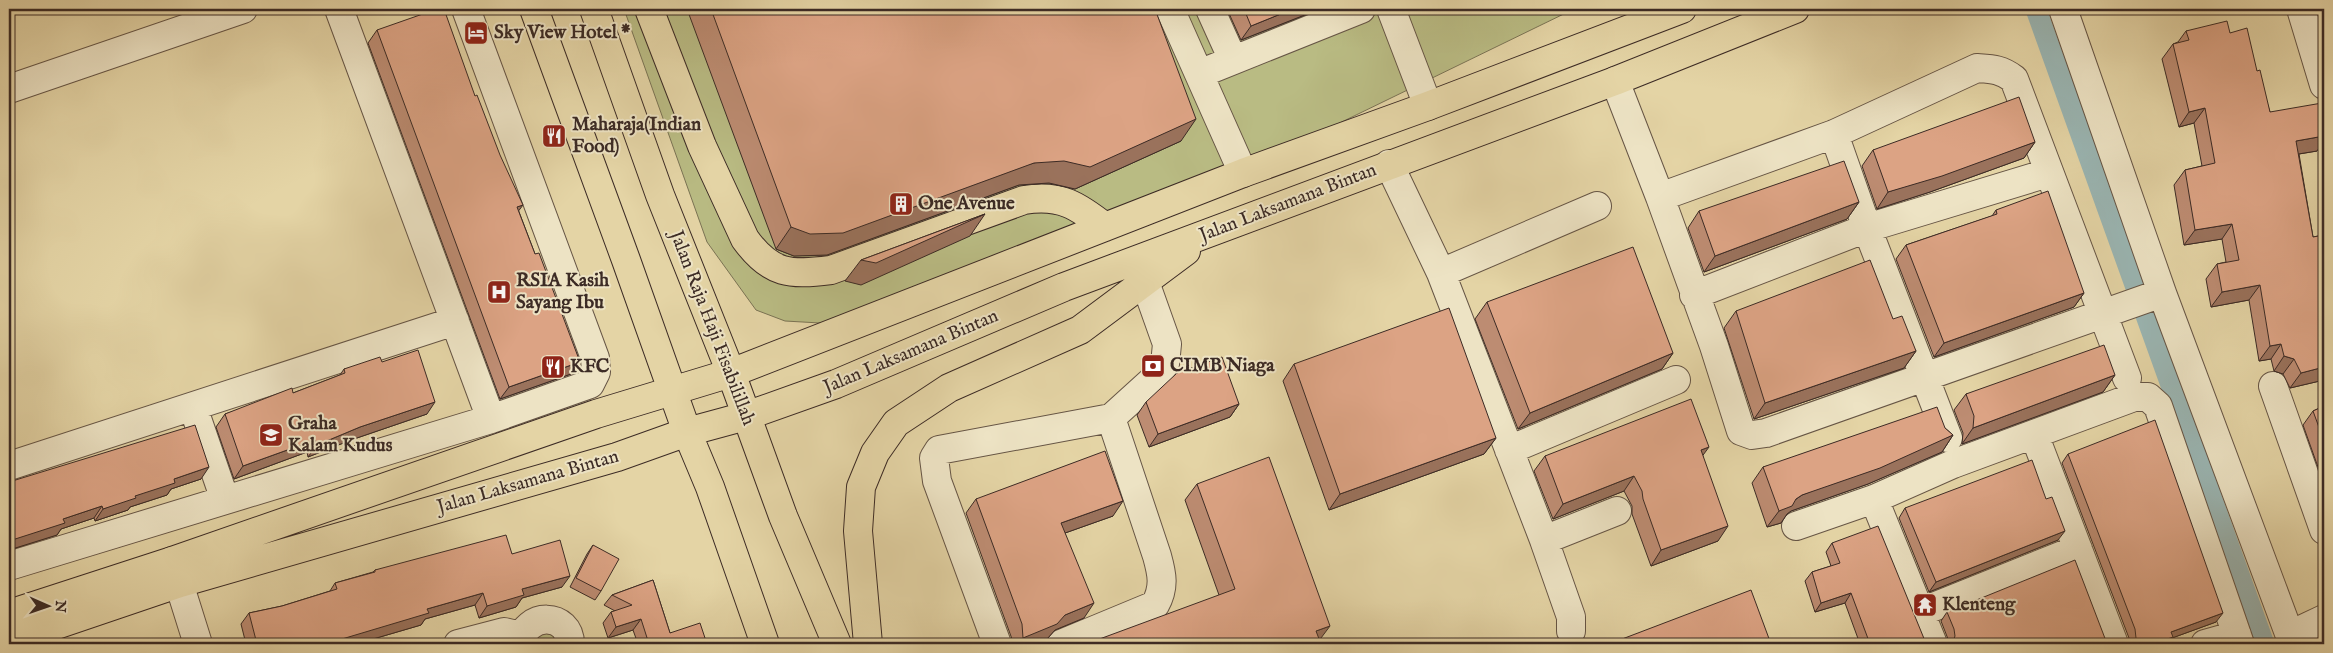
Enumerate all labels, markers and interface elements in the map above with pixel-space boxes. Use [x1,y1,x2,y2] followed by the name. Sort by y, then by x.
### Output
[463,20,489,46] hotel icon: Sky View Hotel *
[494,21,631,45] place label: Sky View Hotel *
[572,113,701,159] place label: Maharaja(Indian Food)
[541,123,567,149] restaurant icon: Maharaja(Indian Food)
[1194,158,1380,249] street label: Jalan Laksamana Bintan
[888,191,914,217] building icon: One Avenue
[918,192,1015,216] place label: One Avenue
[663,225,760,429] street label: Jalan Raja Haji Fisabilillah
[516,269,610,315] place label: RSIA Kasih Sayang Ibu
[486,279,512,305] hospital icon: RSIA Kasih Sayang Ibu
[818,304,1002,401] street label: Jalan Laksamana Bintan
[1140,353,1166,379] bank icon: CIMB Niaga
[540,354,566,380] restaurant icon: KFC
[1170,354,1275,378] place label: CIMB Niaga
[570,355,610,379] place label: KFC
[288,412,393,458] place label: Graha Kalam Kudus
[258,422,284,448] school or university icon: Graha Kalam Kudus
[432,445,622,520] street label: Jalan Laksamana Bintan
[22,580,72,630] north arrow
[1912,592,1938,618] temple icon: Klenteng
[1942,593,2016,617] place label: Klenteng
[51,599,69,613] text: N

